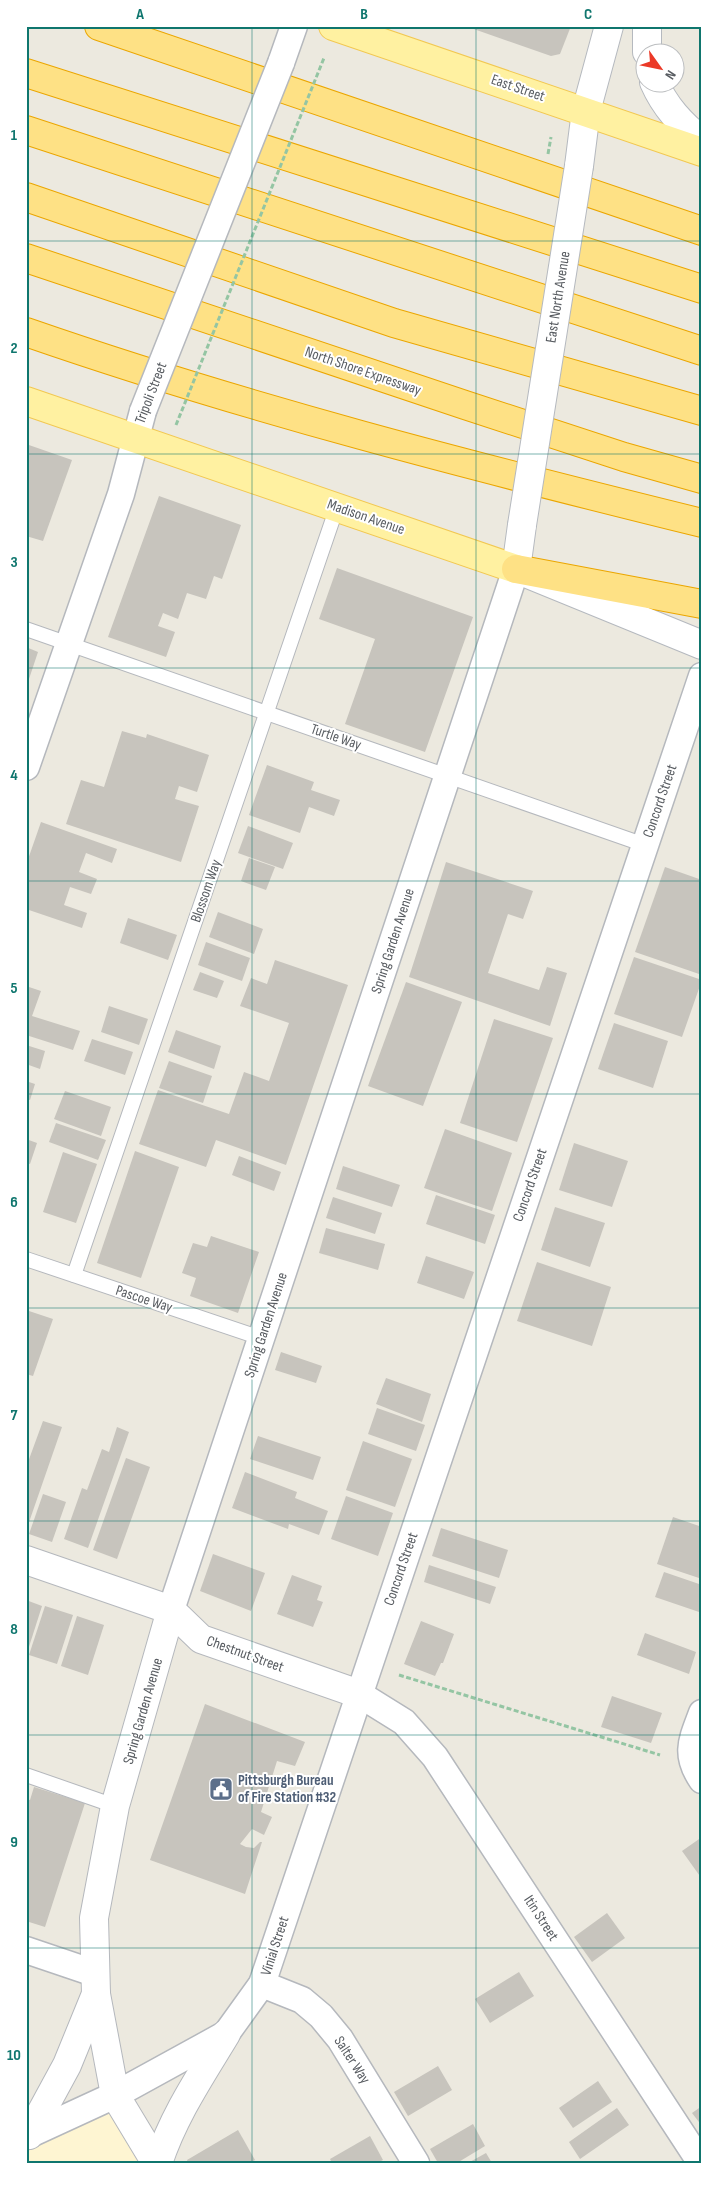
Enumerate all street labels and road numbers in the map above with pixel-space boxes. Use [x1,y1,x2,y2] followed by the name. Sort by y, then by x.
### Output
[489,70,548,106] street label: East Street
[541,250,575,344] street label: East North Avenue
[302,342,424,400] street label: North Shore Expressway
[131,359,172,426] street label: Tripoli Street
[325,495,407,539] street label: Madison Avenue
[308,719,364,755] street label: Turtle Way
[639,761,682,840] street label: Concord Street
[186,857,226,925] street label: Blossom Way
[367,886,419,996] street label: Spring Garden Avenue
[509,1145,552,1224] street label: Concord Street
[240,1270,292,1380] street label: Spring Garden Avenue
[113,1281,175,1317] street label: Pascoe Way
[380,1529,423,1608] street label: Concord Street
[204,1631,287,1677] street label: Chestnut Street
[119,1656,167,1766] street label: Spring Garden Avenue
[519,1891,563,1945] street label: Itin Street
[256,1913,294,1978] street label: Vinial Street
[330,2033,375,2088] street label: Salter Way

